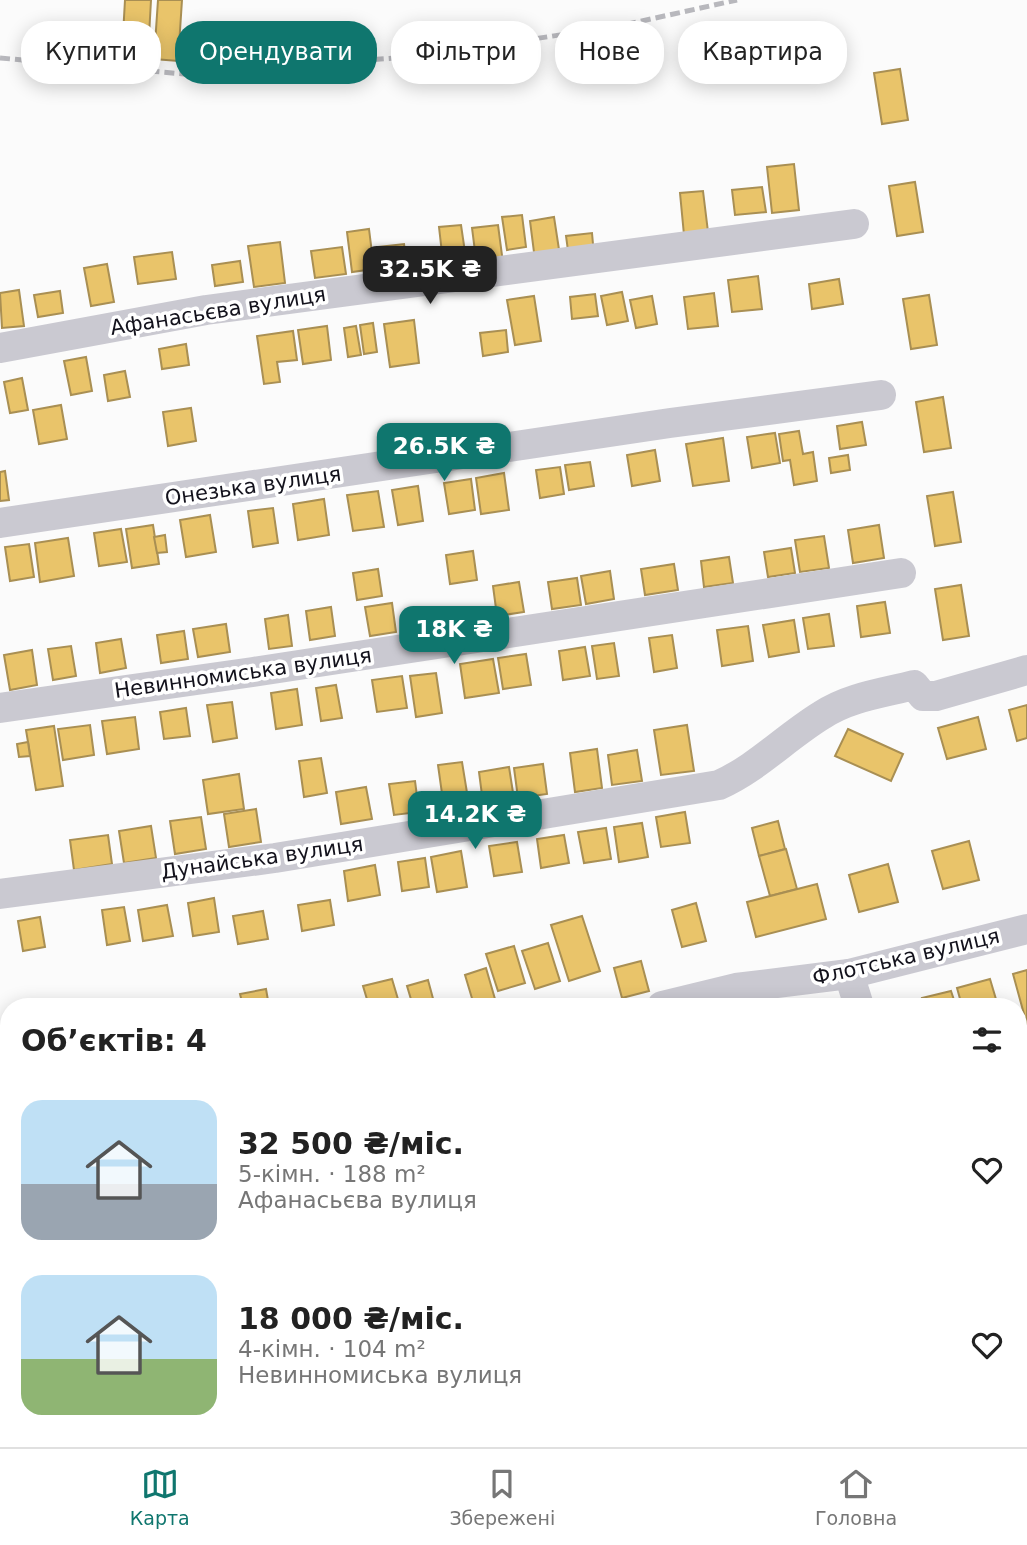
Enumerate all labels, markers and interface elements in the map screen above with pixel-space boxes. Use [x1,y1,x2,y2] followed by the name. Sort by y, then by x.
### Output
[21,21,161,84] chip: Купити
[175,21,377,84] chip: Орендувати
[391,21,541,84] chip: Фільтри
[555,21,664,84] chip: Нове
[678,21,847,84] chip: Квартира
[365,246,495,306] pin: 32.5K ₴
[379,256,481,282] text: 32.5K ₴
[108,282,328,340] street label: Афанасьєва вулиця
[379,424,509,483] pin: 26.5K ₴
[393,433,495,459] text: 26.5K ₴
[163,462,343,510] street label: Онезька вулиця
[405,606,503,666] pin: 18K ₴
[415,616,493,642] text: 18K ₴
[113,643,373,703] street label: Невинномиська вулиця
[410,792,540,851] pin: 14.2K ₴
[424,801,526,827] text: 14.2K ₴
[159,832,365,884] street label: Дунайська вулиця
[810,924,1002,990] street label: Флотська вулиця
[968,1021,1006,1059] icon: filters
[21,1023,207,1058] text: Об’єктів: 4
[238,1126,464,1161] text: 32 500 ₴/міс.
[77,1128,161,1212] icon: home
[968,1151,1006,1189] icon: heart
[238,1161,426,1187] text: 5-кімн. · 188 m²
[238,1187,477,1213] text: Афанасьєва вулиця
[238,1301,464,1336] text: 18 000 ₴/міс.
[77,1303,161,1387] icon: home
[968,1326,1006,1364] icon: heart
[238,1336,426,1362] text: 4-кімн. · 104 m²
[238,1362,522,1388] text: Невинномиська вулиця
[130,1465,190,1529] tab: Карта
[449,1465,555,1529] tab: Збережені
[815,1465,897,1529] tab: Головна

